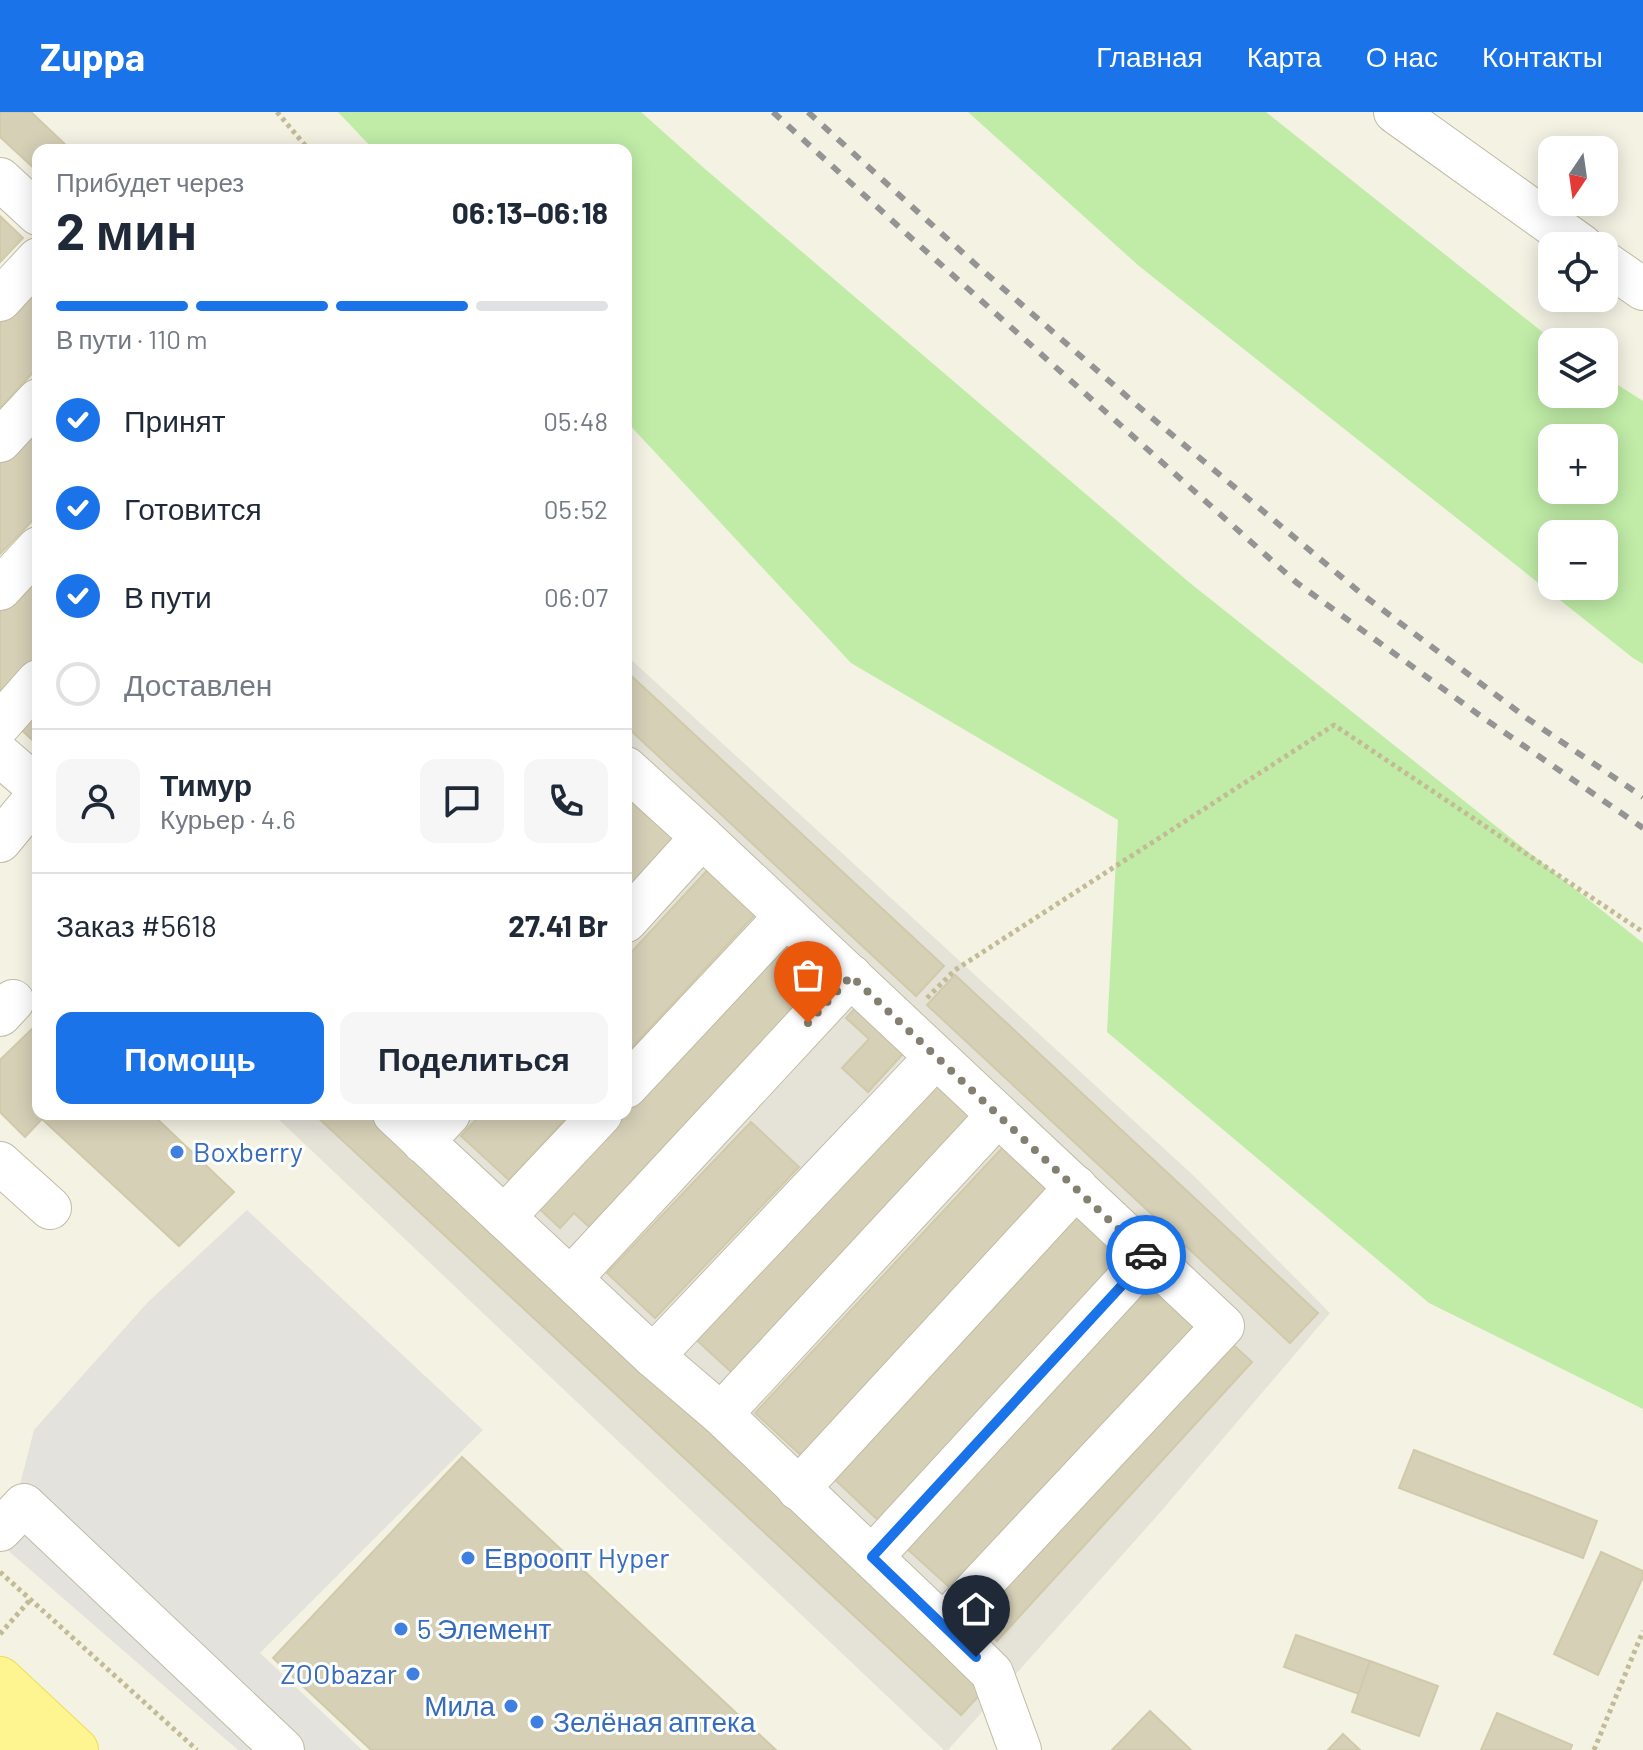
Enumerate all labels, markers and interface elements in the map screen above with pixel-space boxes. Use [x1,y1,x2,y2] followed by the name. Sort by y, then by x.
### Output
[40,33,145,79] text: Zuppa
[1096,39,1203,73] text: Главная
[1247,39,1322,73] text: Карта
[1366,39,1438,73] text: О нас
[1482,39,1603,73] text: Контакты
[1538,136,1618,216] north arrow
[1538,136,1618,600] map controls
[56,166,244,197] text: Прибудет через
[452,194,608,230] text: 06:13–06:18
[56,198,197,260] text: 2 мин
[1538,232,1618,312] button: locate
[56,323,208,354] text: В пути · 110 m
[1538,328,1618,408] button: layers
[56,398,100,442] icon: check
[124,402,226,438] text: Принят
[543,405,608,436] text: 05:48
[1538,424,1618,504] button: +
[56,486,100,530] icon: check
[124,490,262,526] text: Готовится
[544,493,608,524] text: 05:52
[1538,520,1618,600] button: −
[56,574,100,618] icon: check
[124,578,212,614] text: В пути
[544,581,608,612] text: 06:07
[124,666,272,702] text: Доставлен
[56,759,140,843] button: person
[420,759,504,843] button: chat
[524,759,608,843] button: phone
[160,766,252,802] text: Тимур
[160,803,296,834] text: Курьер · 4.6
[56,907,217,943] text: Заказ #5618
[508,907,608,943] text: 27.41 Br
[774,941,842,1023] pin
[786,953,830,997] icon: bag
[56,1012,324,1104] button: Помощь
[340,1012,608,1104] button: Поделиться
[193,1134,303,1168] place label: Boxberry
[168,1143,186,1161] marker: Boxberry
[1106,1215,1186,1295] courier
[1124,1233,1168,1277] icon: car
[484,1540,669,1574] place label: Евроопт Hyper
[459,1549,477,1567] marker: Евроопт Hyper
[942,1575,1010,1657] pin
[954,1587,998,1631] icon: home
[417,1611,551,1645] place label: 5 Элемент
[392,1620,410,1638] marker: 5 Элемент
[280,1656,397,1690] place label: ZOObazar
[404,1665,422,1683] marker: ZOObazar
[424,1688,495,1722] place label: Мила
[502,1697,520,1715] marker: Мила
[553,1704,756,1738] place label: Зелёная аптека
[528,1713,546,1731] marker: Зелёная аптека

